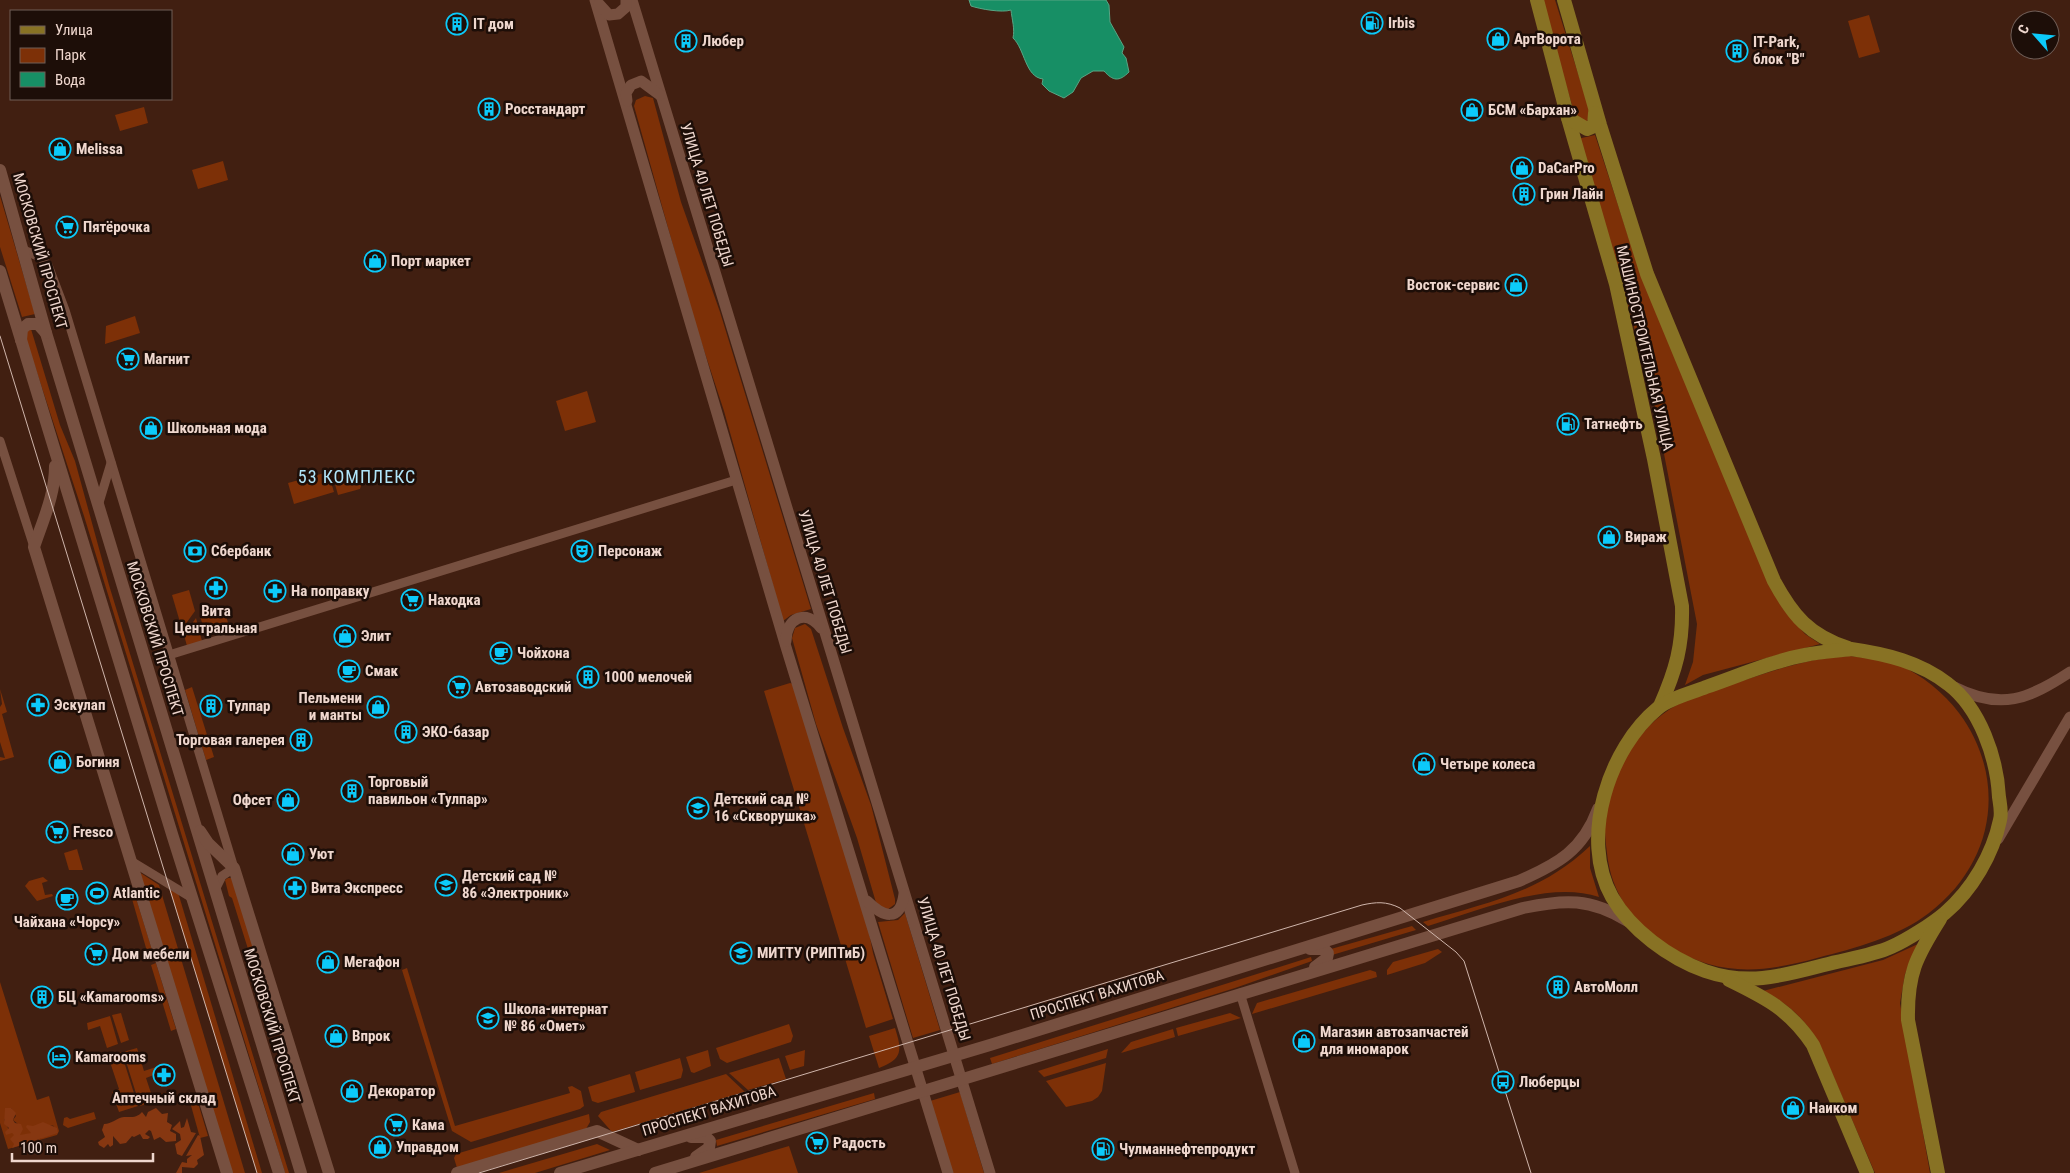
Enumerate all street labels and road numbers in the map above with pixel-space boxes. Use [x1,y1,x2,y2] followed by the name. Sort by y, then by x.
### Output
[677,121,737,269] street label: УЛИЦА 40 ЛЕТ ПОБЕДЫ
[9,171,71,331] street label: МОСКОВСКИЙ ПРОСПЕКТ
[1613,244,1677,453] street label: МАШИНОСТРОИТЕЛЬНАЯ УЛИЦА
[795,508,855,656] street label: УЛИЦА 40 ЛЕТ ПОБЕДЫ
[123,559,187,719] street label: МОСКОВСКИЙ ПРОСПЕКТ
[914,895,974,1043] street label: УЛИЦА 40 ЛЕТ ПОБЕДЫ
[240,946,304,1106] street label: МОСКОВСКИЙ ПРОСПЕКТ
[1028,966,1166,1024] street label: ПРОСПЕКТ ВАХИТОВА
[640,1082,778,1140] street label: ПРОСПЕКТ ВАХИТОВА

